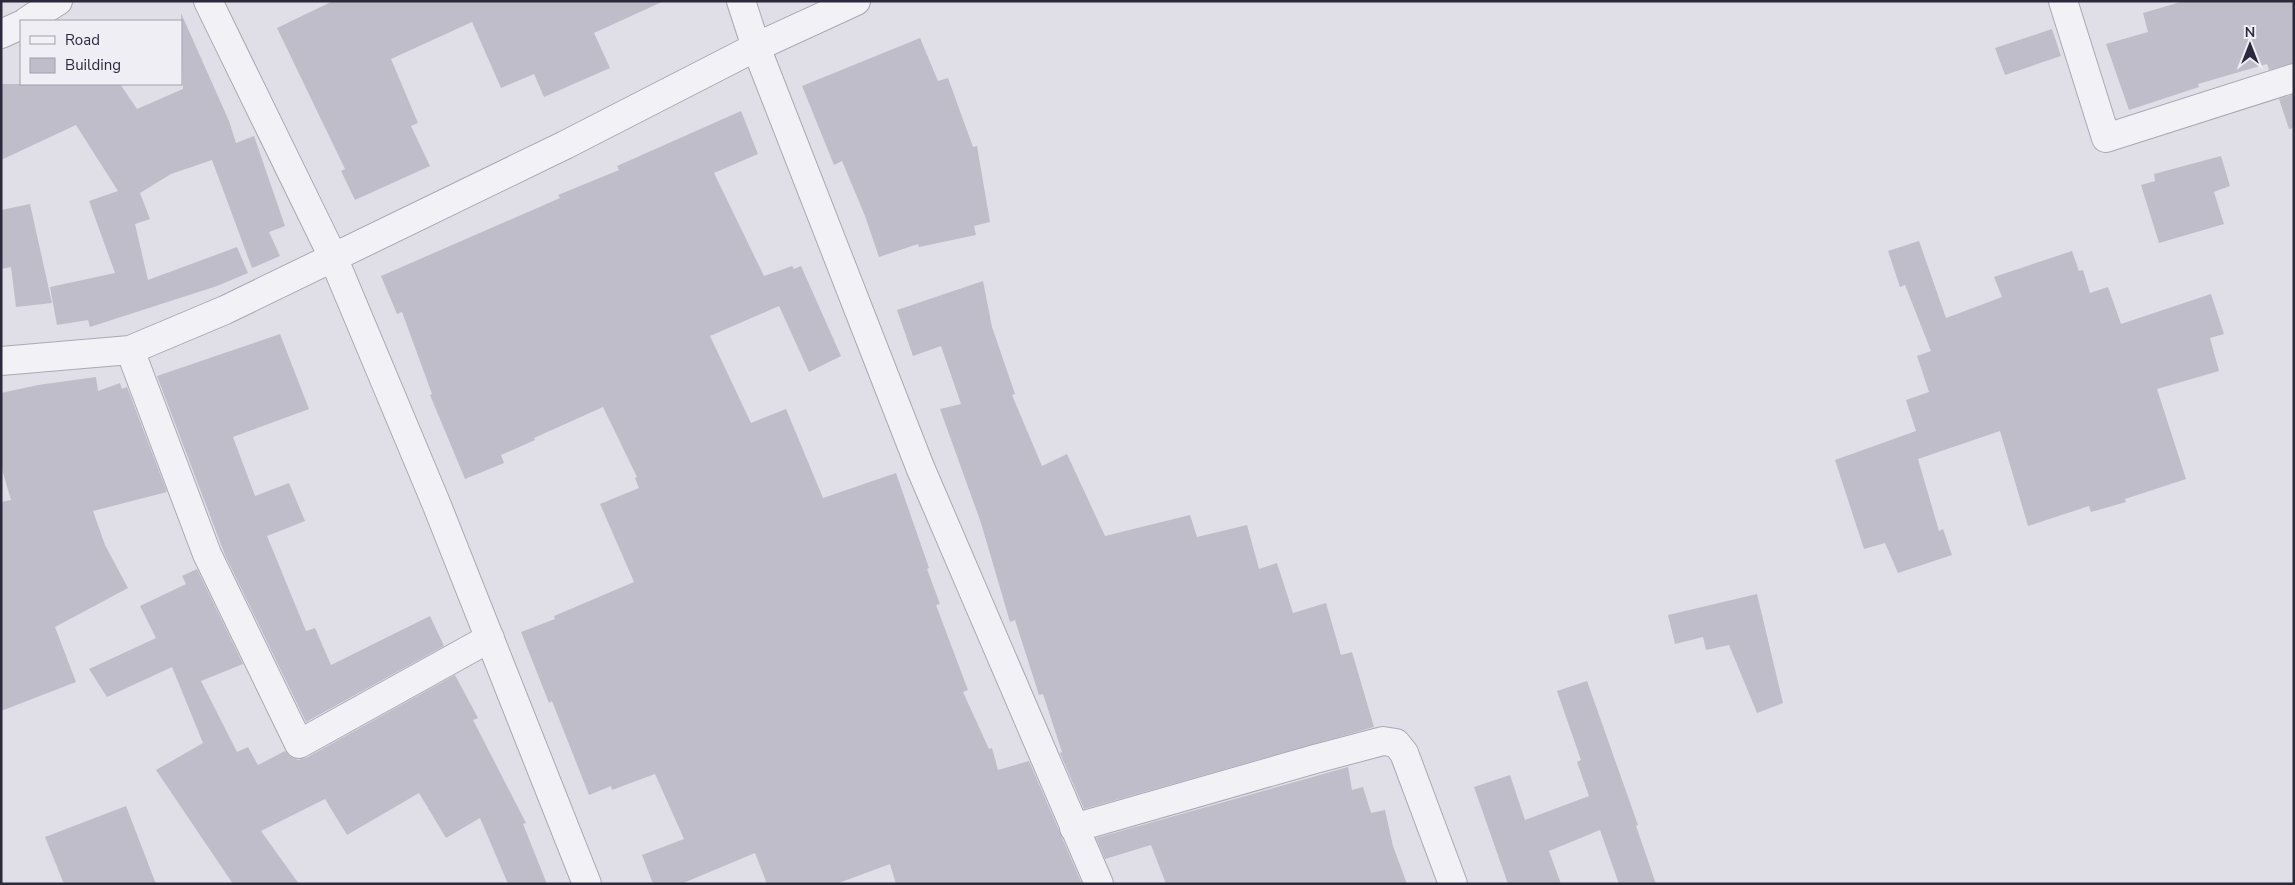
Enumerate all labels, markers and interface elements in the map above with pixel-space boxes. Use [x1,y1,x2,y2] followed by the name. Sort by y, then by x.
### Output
[20,20,182,85] legend
[2225,20,2275,70] north arrow
[2245,23,2255,42] text: N
[65,30,100,50] text: Road
[65,55,121,75] text: Building

